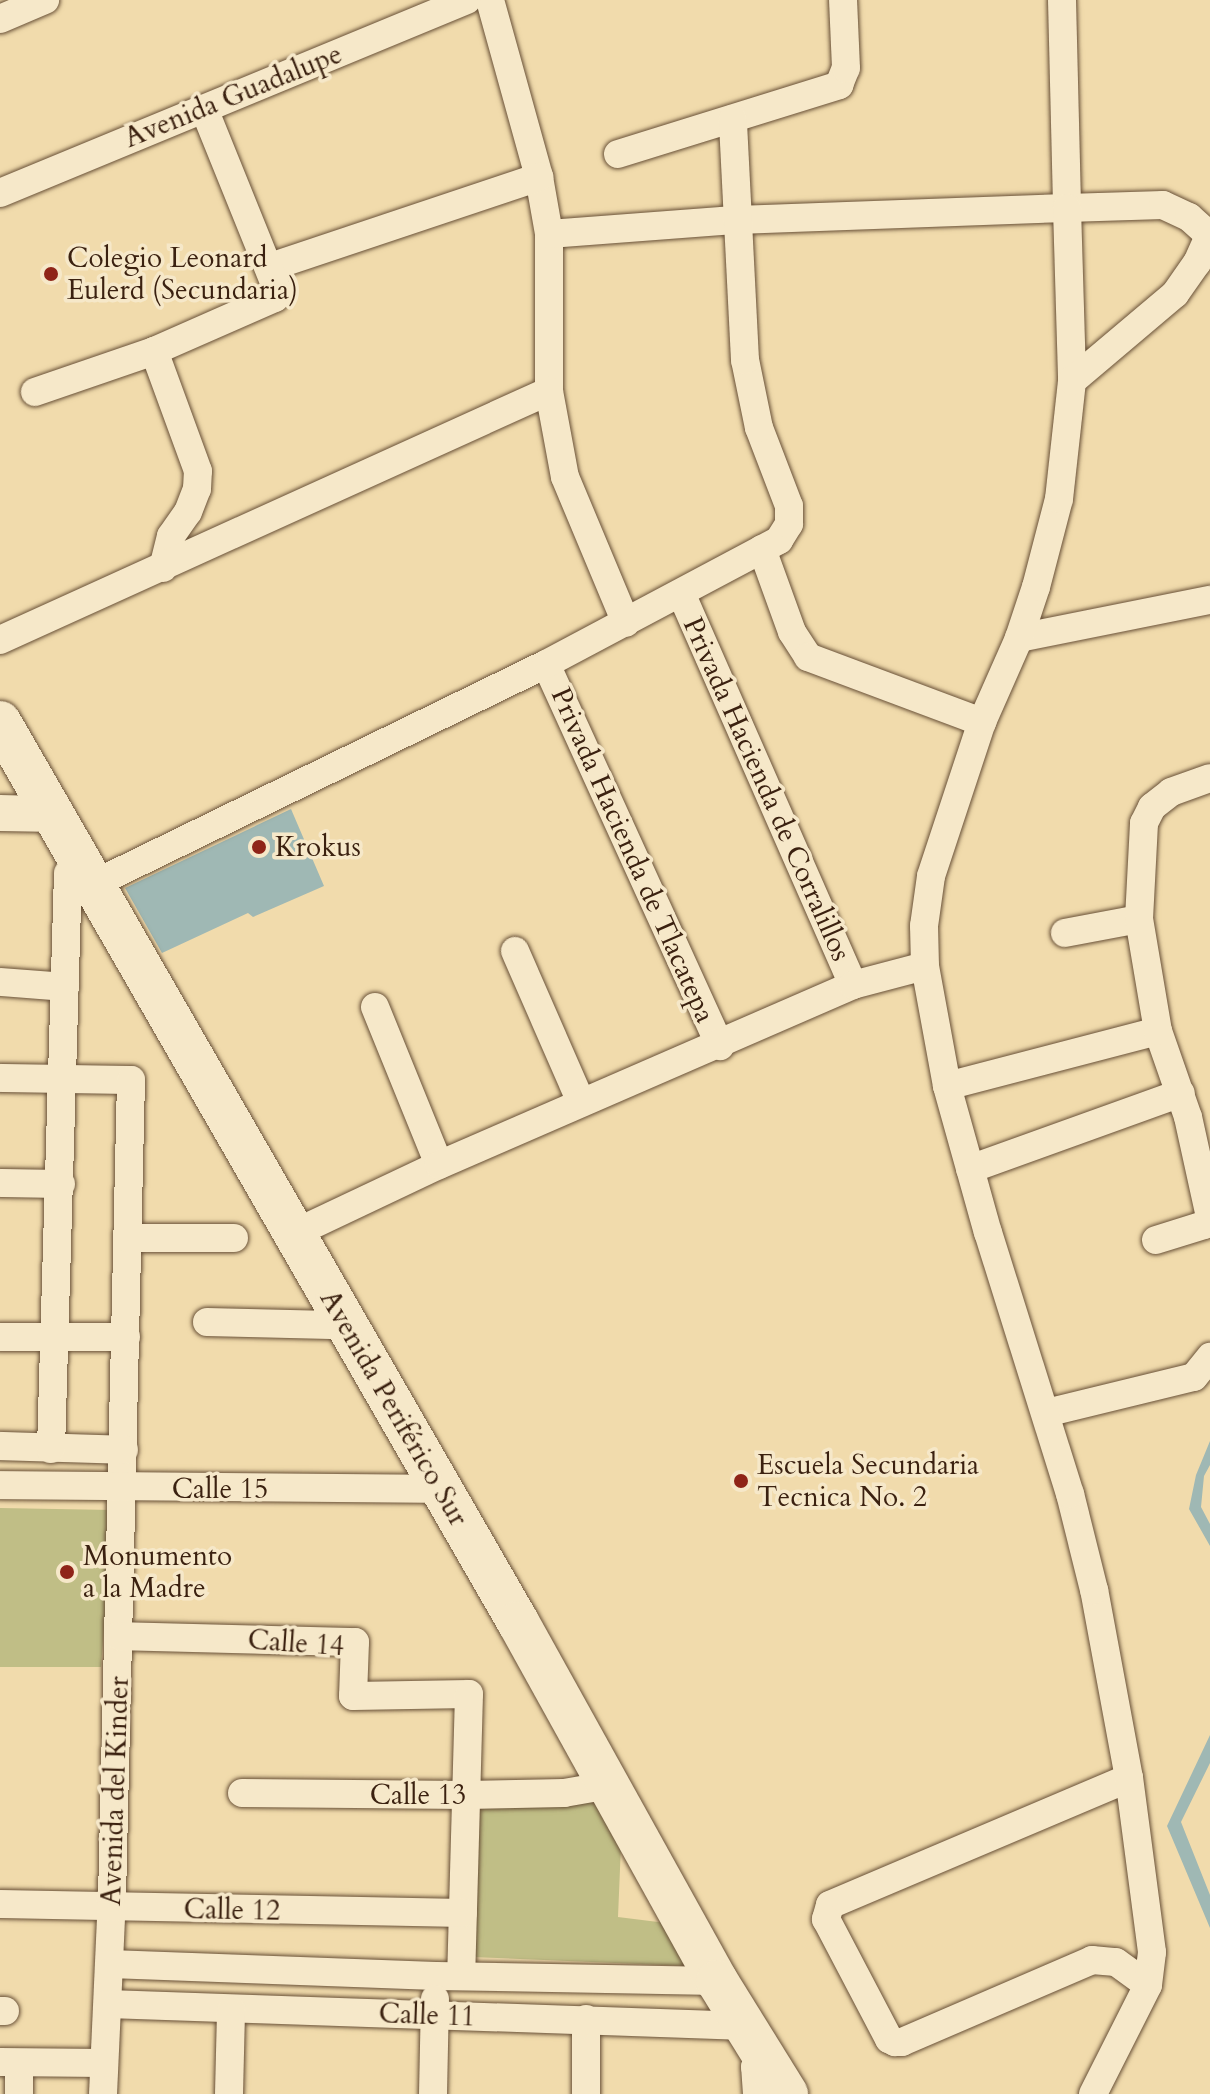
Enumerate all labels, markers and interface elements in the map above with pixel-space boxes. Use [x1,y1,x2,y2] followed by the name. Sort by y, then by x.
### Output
[119,37,347,155] street label: Avenida Guadalupe
[67,241,298,307] place label: Colegio Leonard Eulerd (Secundaria)
[42,265,60,283] marker: Colegio Leonard Eulerd (Secundaria)
[676,612,858,966] street label: Privada Hacienda de Corralillos
[544,682,722,1028] street label: Privada Hacienda de Tlacatepa
[275,830,361,864] place label: Krokus
[250,838,268,856] marker: Krokus
[313,1284,475,1532] street label: Avenida Periférico Sur
[757,1448,979,1514] place label: Escuela Secundaria Tecnica No. 2
[172,1472,268,1506] street label: Calle 15
[732,1472,750,1490] marker: Escuela Secundaria Tecnica No. 2
[83,1539,232,1605] place label: Monumento a la Madre
[58,1563,76,1581] marker: Monumento a la Madre
[247,1623,345,1663] street label: Calle 14
[94,1676,136,1906] street label: Avenida del Kinder
[370,1778,466,1812] street label: Calle 13
[183,1892,281,1928] street label: Calle 12
[378,1997,476,2033] street label: Calle 11

